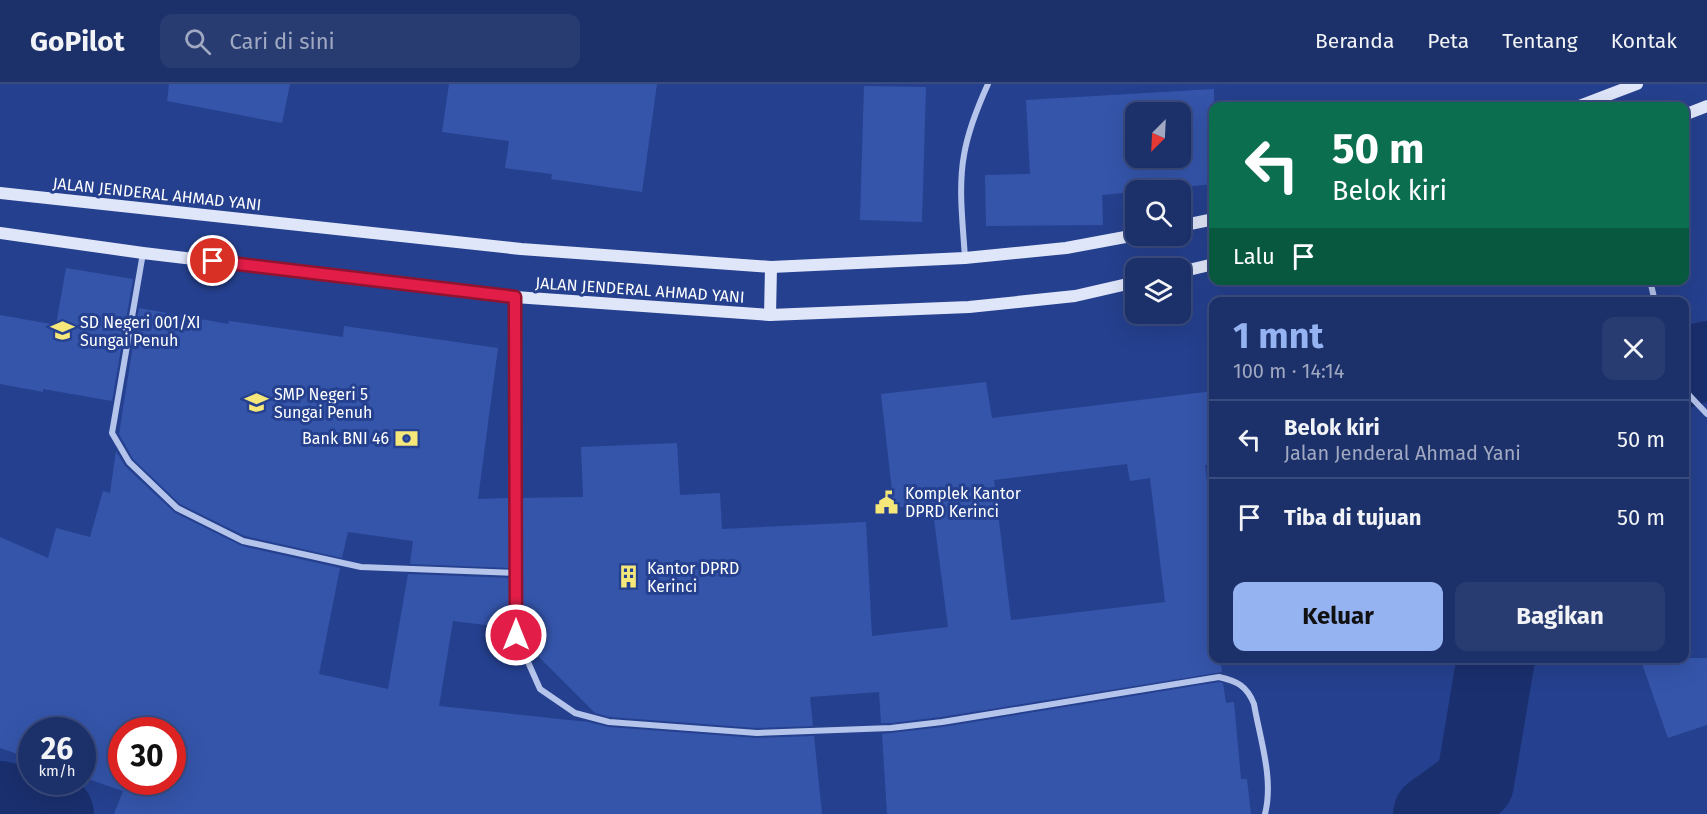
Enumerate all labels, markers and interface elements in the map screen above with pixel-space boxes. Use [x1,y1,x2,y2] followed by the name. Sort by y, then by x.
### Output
[160,14,580,68] search box
[30,25,124,58] text: GoPilot
[181,25,214,58] icon: search
[229,28,335,55] text: Cari di sini
[1315,28,1394,54] text: Beranda
[1427,28,1469,54] text: Peta
[1502,28,1578,54] text: Tentang
[1611,28,1677,54] text: Kontak
[1125,102,1191,168] north arrow
[1125,102,1191,324] map controls
[1332,124,1425,174] text: 50 m
[1233,126,1311,204] icon: left
[52,174,262,214] street label: JALAN JENDERAL AHMAD YANI
[1332,175,1447,207] text: Belok kiri
[1125,180,1191,246] button: search
[187,235,238,286] pin
[1287,240,1320,273] icon: arrive
[1233,243,1275,270] text: Lalu
[196,244,229,277] icon: arrive
[1125,258,1191,324] button: layers
[535,273,745,307] street label: JALAN JENDERAL AHMAD YANI
[80,313,200,350] place label: SD Negeri 001/XI Sungai Penuh
[1233,314,1323,358] text: 1 mnt
[1602,317,1665,380] button: close
[49,318,75,344] school or university icon: SD Negeri 001/XI Sungai Penuh
[1233,359,1344,383] text: 100 m · 14:14
[274,385,372,422] place label: SMP Negeri 5 Sungai Penuh
[243,390,269,416] school or university icon: SMP Negeri 5 Sungai Penuh
[1284,414,1380,441] text: Belok kiri
[1233,423,1266,456] icon: left
[394,425,420,451] bank icon: Bank BNI 46
[1617,426,1665,453] text: 50 m
[302,429,389,448] place label: Bank BNI 46
[1284,441,1521,465] text: Jalan Jenderal Ahmad Yani
[905,484,1022,521] place label: Komplek Kantor DPRD Kerinci
[874,489,900,515] public building icon: Komplek Kantor DPRD Kerinci
[1233,501,1266,534] icon: arrive
[1284,504,1421,531] text: Tiba di tujuan
[1617,504,1665,531] text: 50 m
[647,559,739,596] place label: Kantor DPRD Kerinci
[616,564,642,590] building icon: Kantor DPRD Kerinci
[1233,582,1443,651] button: Keluar
[1455,582,1665,651] button: Bagikan
[484,603,548,667] position arrow
[108,717,186,795] speed limit sign: 30
[41,731,73,767] text: 26
[38,762,76,780] text: km/h

